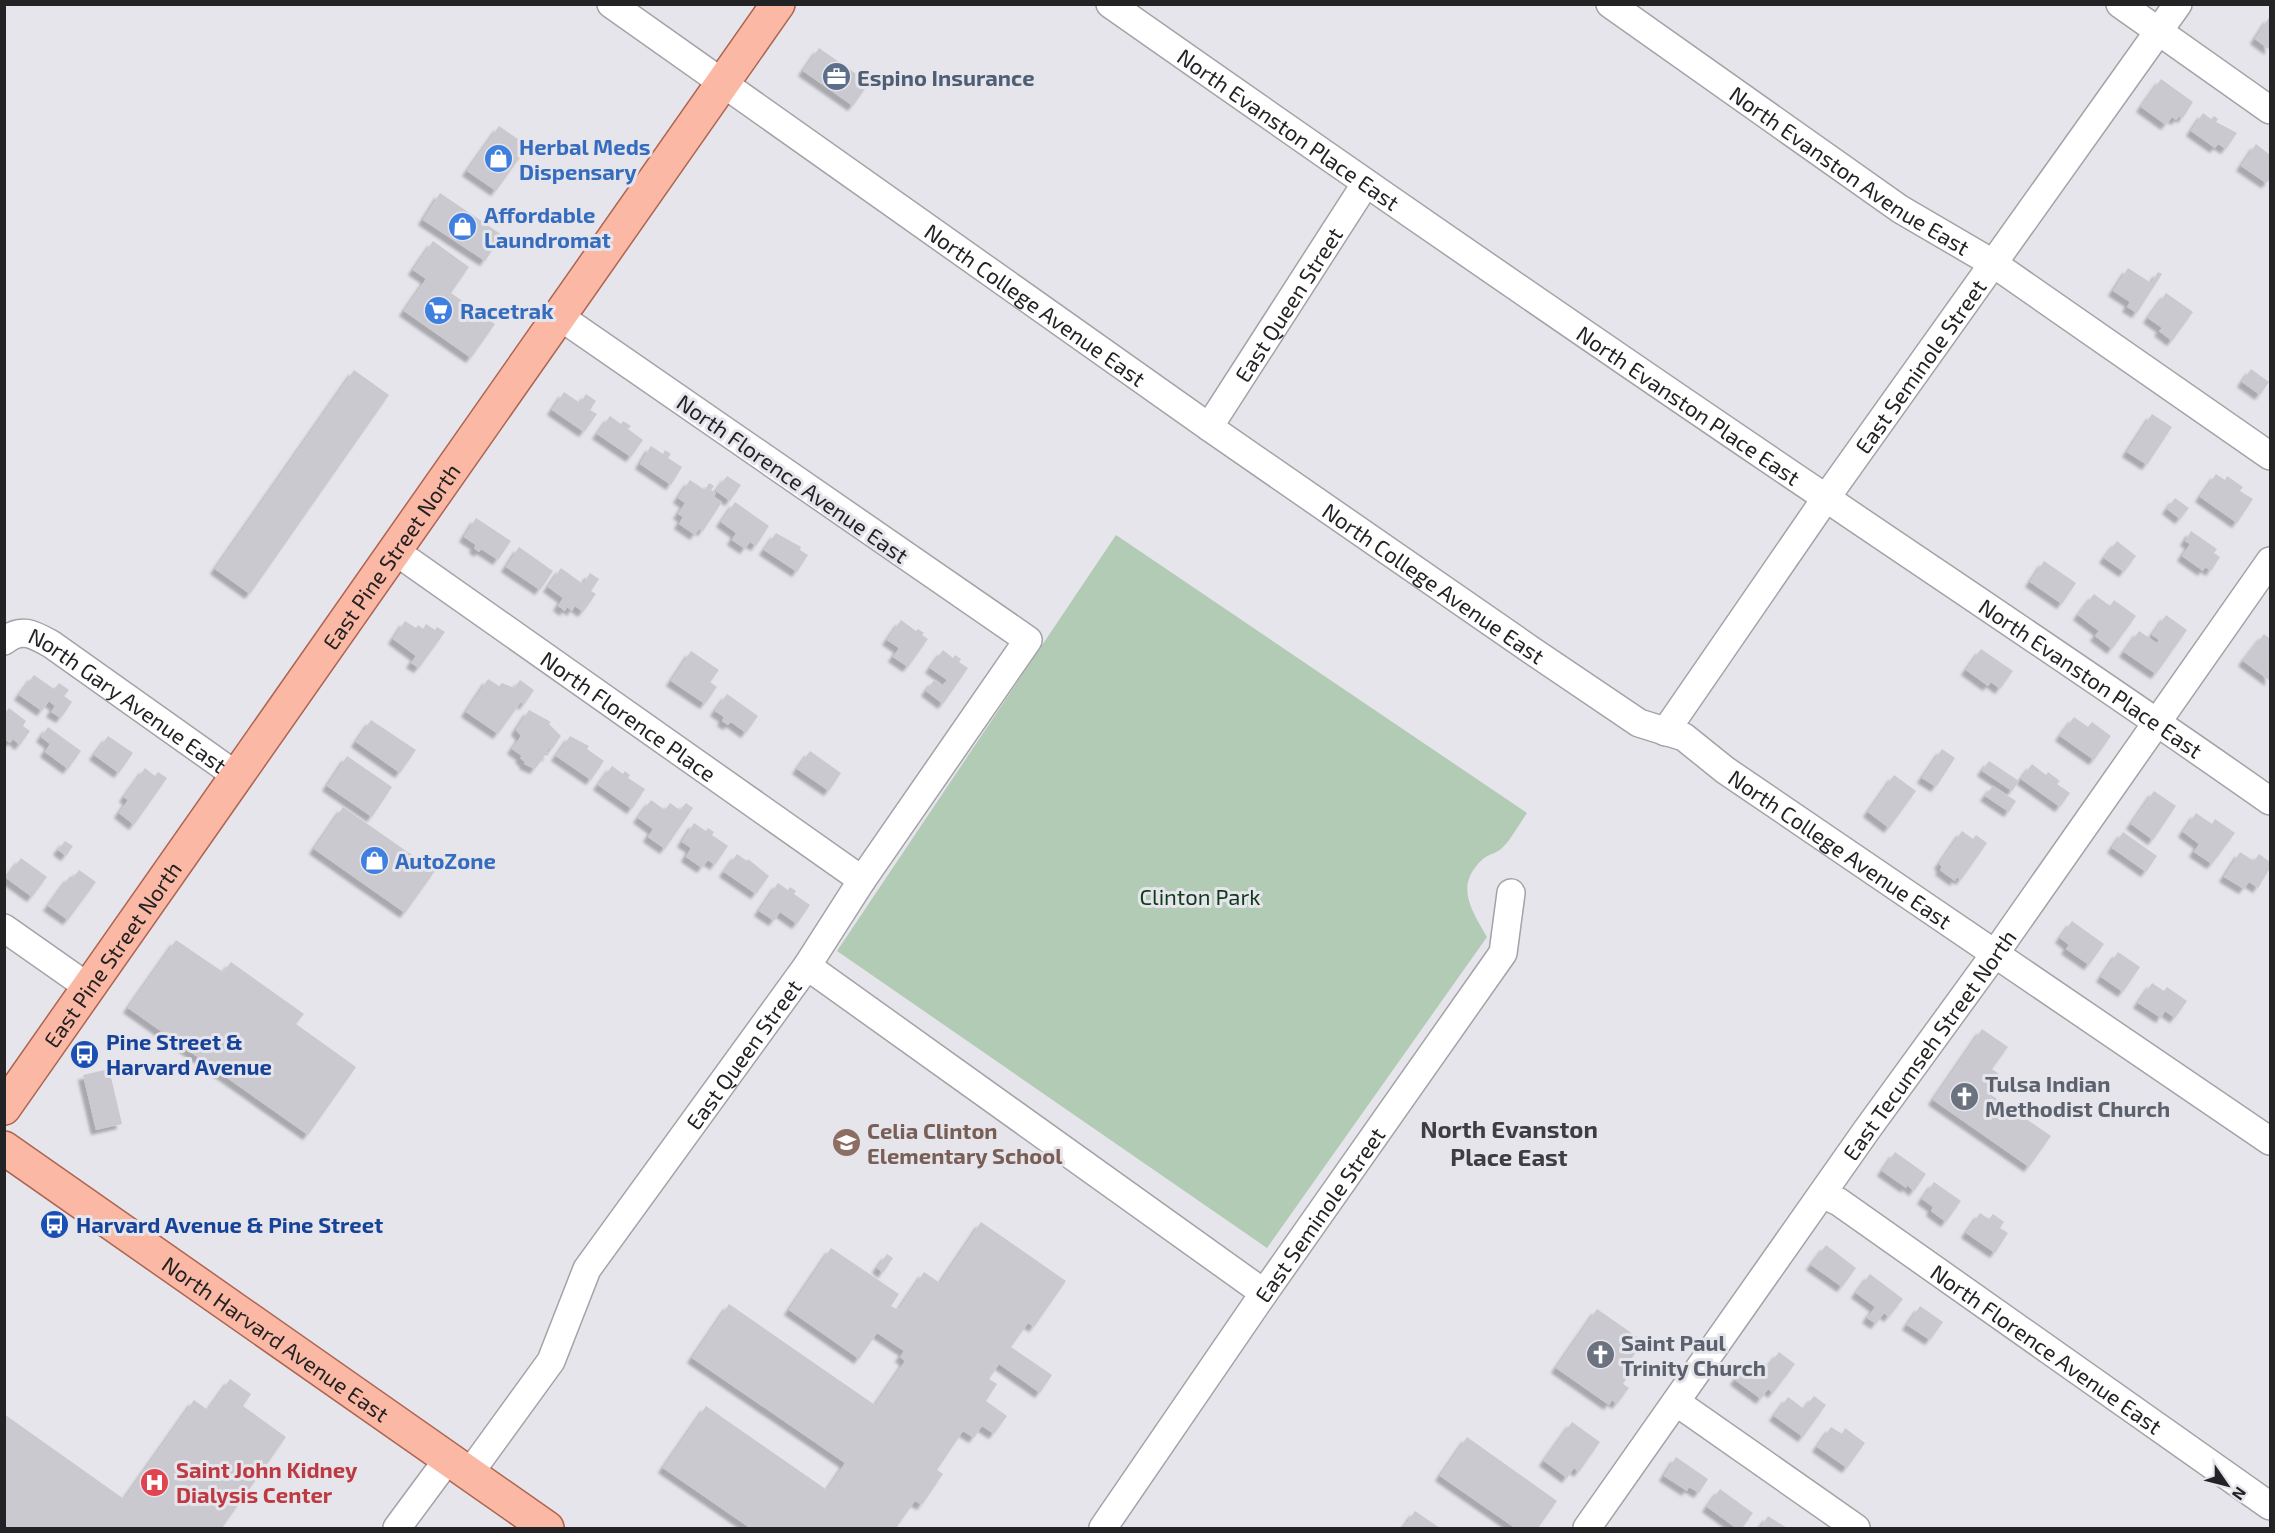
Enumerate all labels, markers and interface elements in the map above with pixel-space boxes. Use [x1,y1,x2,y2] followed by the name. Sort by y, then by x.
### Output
[1173,43,1405,215] street label: North Evanston Place East
[820,61,852,93] office icon: Espino Insurance
[857,64,1035,90] place label: Espino Insurance
[1725,80,1974,260] street label: North Evanston Avenue East
[519,133,650,185] place label: Herbal Meds Dispensary
[482,143,514,175] shop icon: Herbal Meds Dispensary
[484,201,611,252] place label: Affordable Laundromat
[447,211,479,243] shop icon: Affordable Laundromat
[920,217,1151,391] street label: North College Avenue East
[1229,222,1347,386] street label: East Queen Street
[1849,274,1991,458] street label: East Seminole Street
[423,294,455,326] supermarket icon: Racetrak
[460,297,554,323] place label: Racetrak
[1572,320,1805,490] street label: North Evanston Place East
[672,388,914,568] street label: North Florence Avenue East
[317,458,465,654] street label: East Pine Street North
[1318,497,1550,669] street label: North College Avenue East
[1975,592,2208,763] street label: North Evanston Place East
[25,622,232,778] street label: North Gary Avenue East
[536,645,721,786] street label: North Florence Place
[1724,764,1957,934] street label: North College Avenue East
[358,844,390,876] shop icon: AutoZone
[395,847,496,873] place label: AutoZone
[38,856,186,1052] street label: East Pine Street North
[1140,883,1260,909] park label: Clinton Park
[1837,924,2021,1165] street label: East Tecumseh Street North
[680,974,806,1134] street label: East Queen Street
[106,1028,272,1079] place label: Pine Street & Harvard Avenue
[69,1038,101,1070] bus stop icon: Pine Street & Harvard Avenue
[1985,1070,2170,1121] place label: Tulsa Indian Methodist Church
[1948,1080,1980,1112] church icon: Tulsa Indian Methodist Church
[1420,1114,1598,1171] district label: North Evanston Place East
[867,1117,1063,1169] place label: Celia Clinton Elementary School
[1249,1122,1390,1307] street label: East Seminole Street
[830,1127,862,1159] school or university icon: Celia Clinton Elementary School
[39,1208,71,1240] bus stop icon: Harvard Avenue & Pine Street
[76,1211,383,1237] place label: Harvard Avenue & Pine Street
[158,1250,394,1427] street label: North Harvard Avenue East
[1926,1258,2167,1439] street label: North Florence Avenue East
[1621,1329,1766,1381] place label: Saint Paul Trinity Church
[1584,1339,1616,1371] church icon: Saint Paul Trinity Church
[2197,1455,2257,1515] north arrow
[176,1456,358,1508] place label: Saint John Kidney Dialysis Center
[139,1466,171,1498] hospital icon: Saint John Kidney Dialysis Center
[2229,1484,2251,1504] text: N

